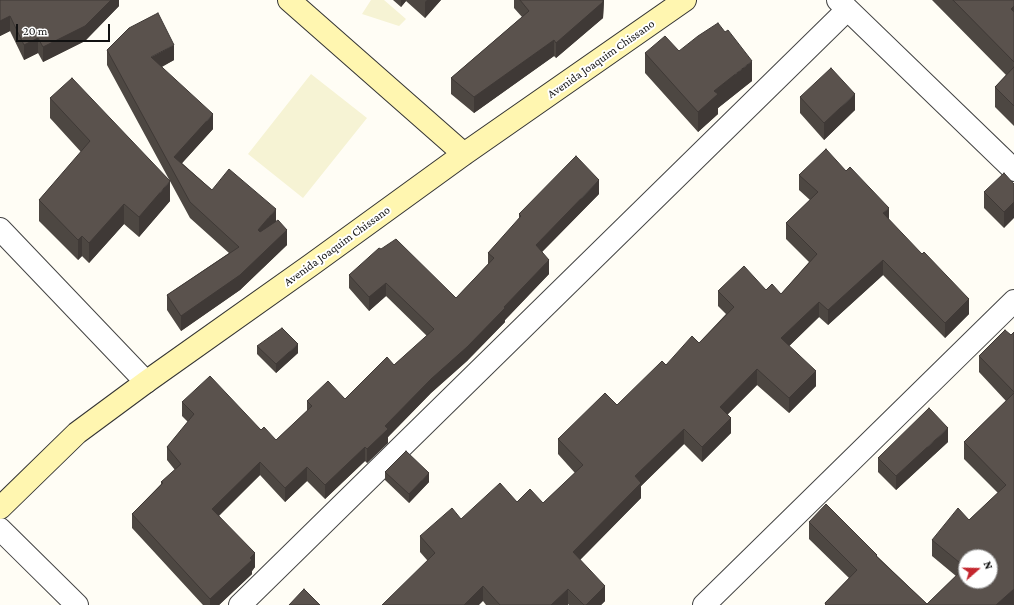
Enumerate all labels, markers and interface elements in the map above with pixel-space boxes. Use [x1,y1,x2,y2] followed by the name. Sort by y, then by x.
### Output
[18,16,112,42] scale bar
[545,17,657,101] street label: Avenida Joaquim Chissano
[23,24,47,38] text: 20 m
[281,203,393,289] street label: Avenida Joaquim Chissano
[958,549,998,589] north arrow
[981,560,995,571] text: N

